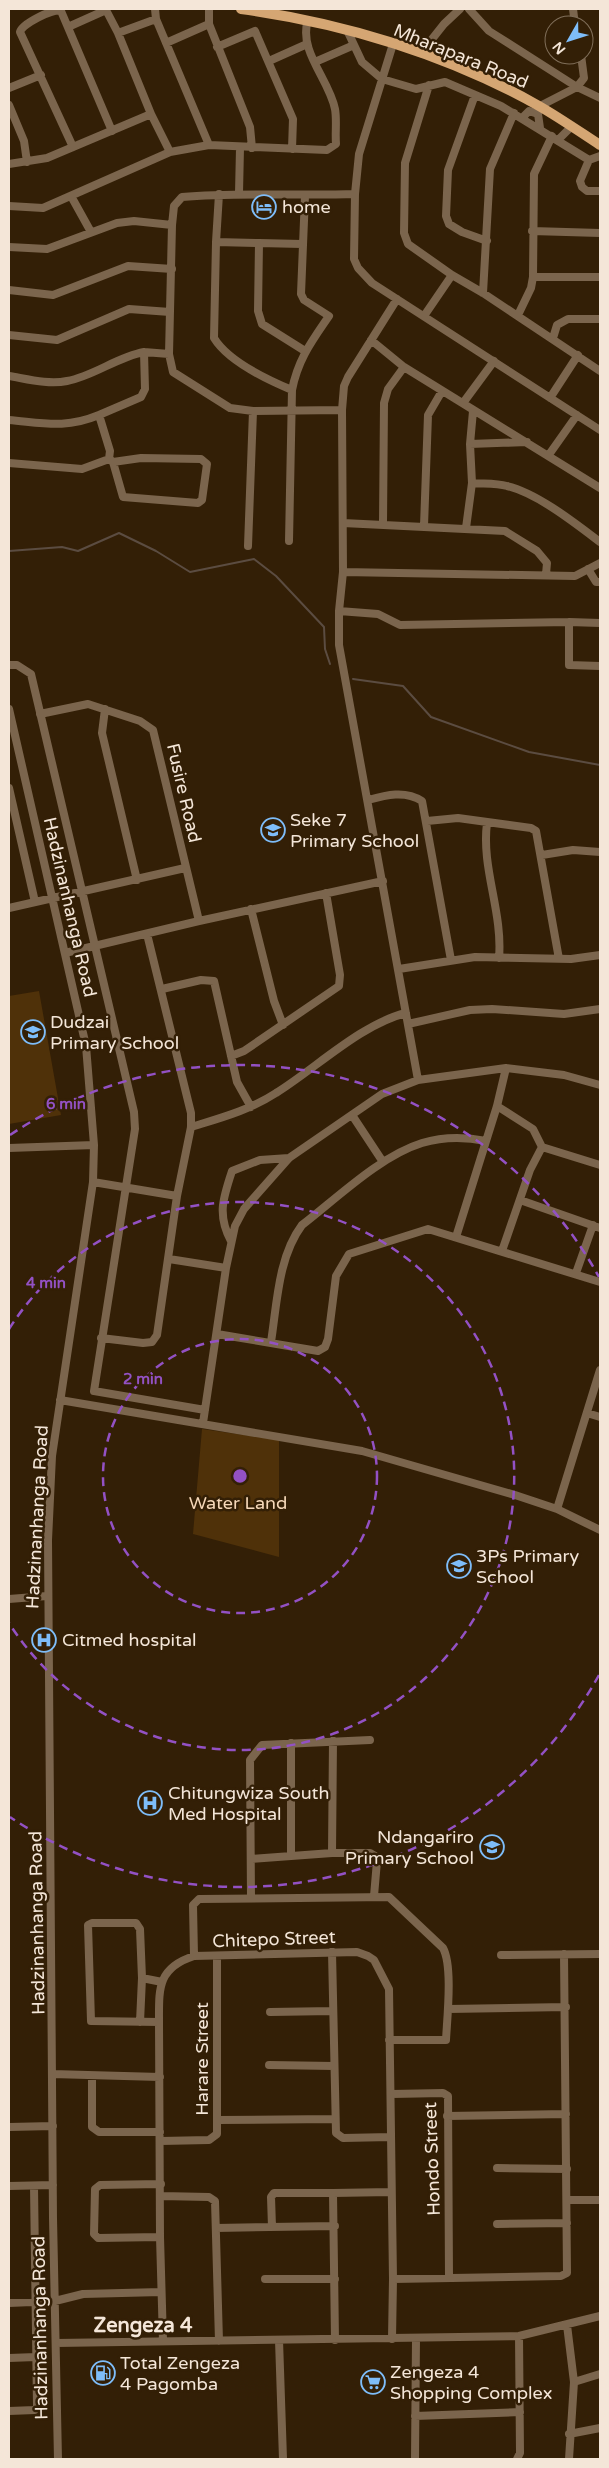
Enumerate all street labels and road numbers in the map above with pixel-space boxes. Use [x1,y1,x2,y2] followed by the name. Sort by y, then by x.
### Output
[390,19,532,93] street label: Mharapara Road
[162,741,206,845] street label: Fusire Road
[39,815,101,999] street label: Hadzinanhanga Road
[21,1425,53,1609] street label: Hadzinanhanga Road
[24,1831,50,2015] street label: Hadzinanhanga Road
[212,1926,336,1952] street label: Chitepo Street
[191,2002,213,2116] street label: Harare Street
[419,2102,445,2216] street label: Hondo Street
[27,2236,53,2420] street label: Hadzinanhanga Road

